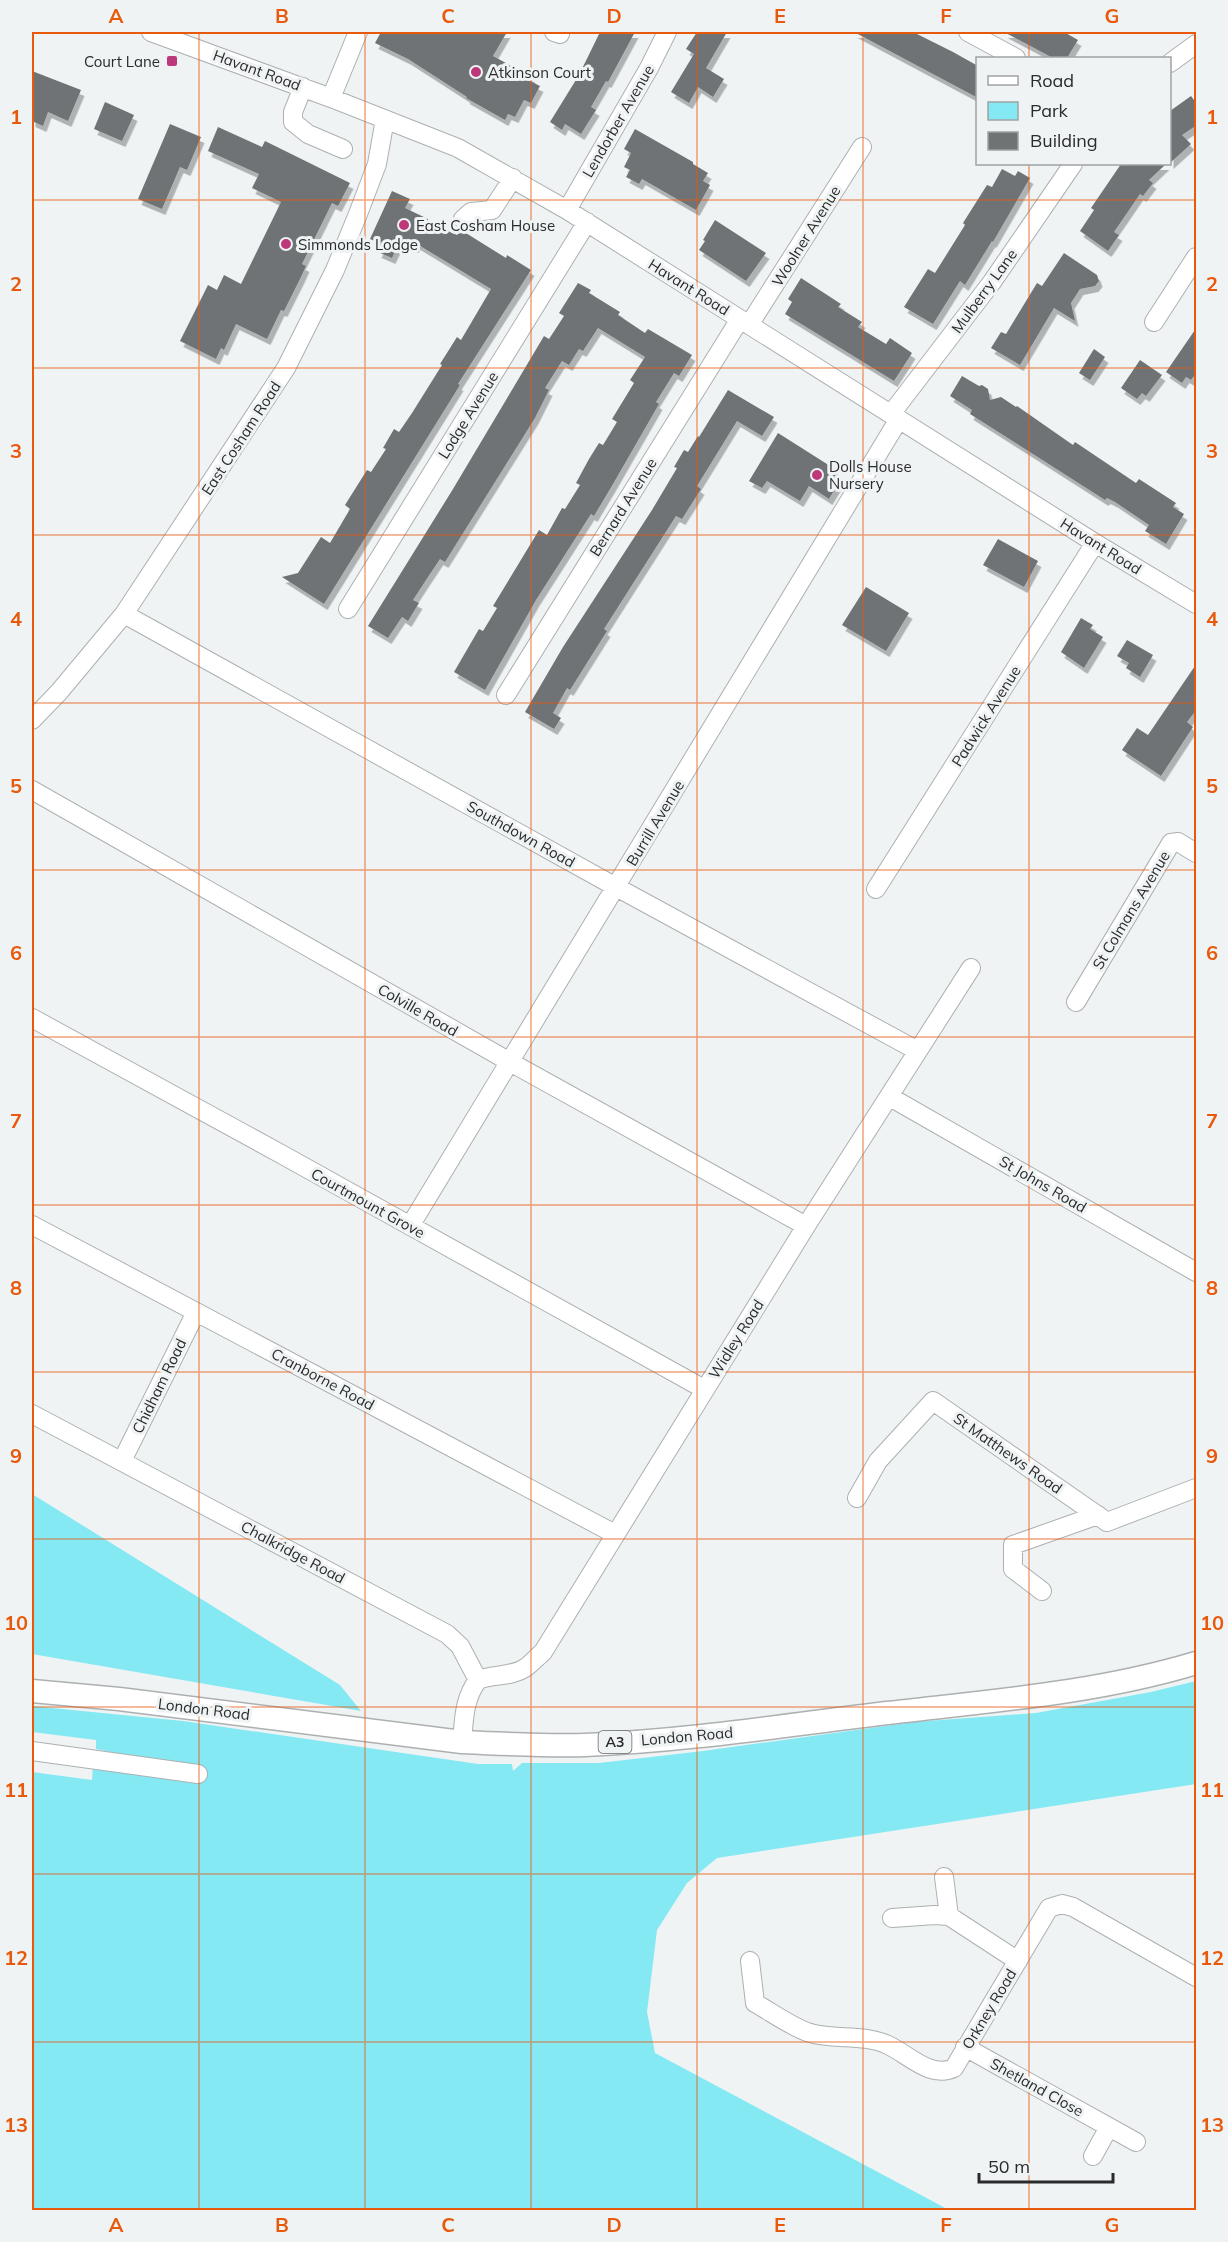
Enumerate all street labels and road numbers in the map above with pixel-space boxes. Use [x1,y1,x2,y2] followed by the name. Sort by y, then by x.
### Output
[211,45,303,95] street label: Havant Road
[578,61,658,181] street label: Lendorber Avenue
[767,182,845,290] street label: Woolner Avenue
[947,245,1021,337] street label: Mulberry Lane
[645,255,733,319] street label: Havant Road
[434,368,502,462] street label: Lodge Avenue
[197,378,285,498] street label: East Cosham Road
[585,454,661,560] street label: Bernard Avenue
[1057,514,1145,578] street label: Havant Road
[947,662,1025,770] street label: Padwick Avenue
[622,777,688,869] street label: Burrill Avenue
[464,796,578,872] street label: Southdown Road
[1088,847,1174,973] street label: St Colmans Avenue
[375,979,461,1041] street label: Colville Road
[996,1151,1090,1217] street label: St Johns Road
[308,1164,428,1242] street label: Courtmount Grove
[704,1296,768,1382] street label: Widley Road
[128,1335,190,1437] street label: Chidham Road
[268,1344,378,1414] street label: Cranborne Road
[950,1408,1066,1498] street label: St Matthews Road
[238,1517,348,1587] street label: Chalkridge Road
[157,1694,251,1724] street label: London Road
[640,1723,734,1749] street label: London Road
[598,1731,632,1753] road number: A3
[958,1965,1020,2053] street label: Orkney Road
[987,2054,1087,2120] street label: Shetland Close

